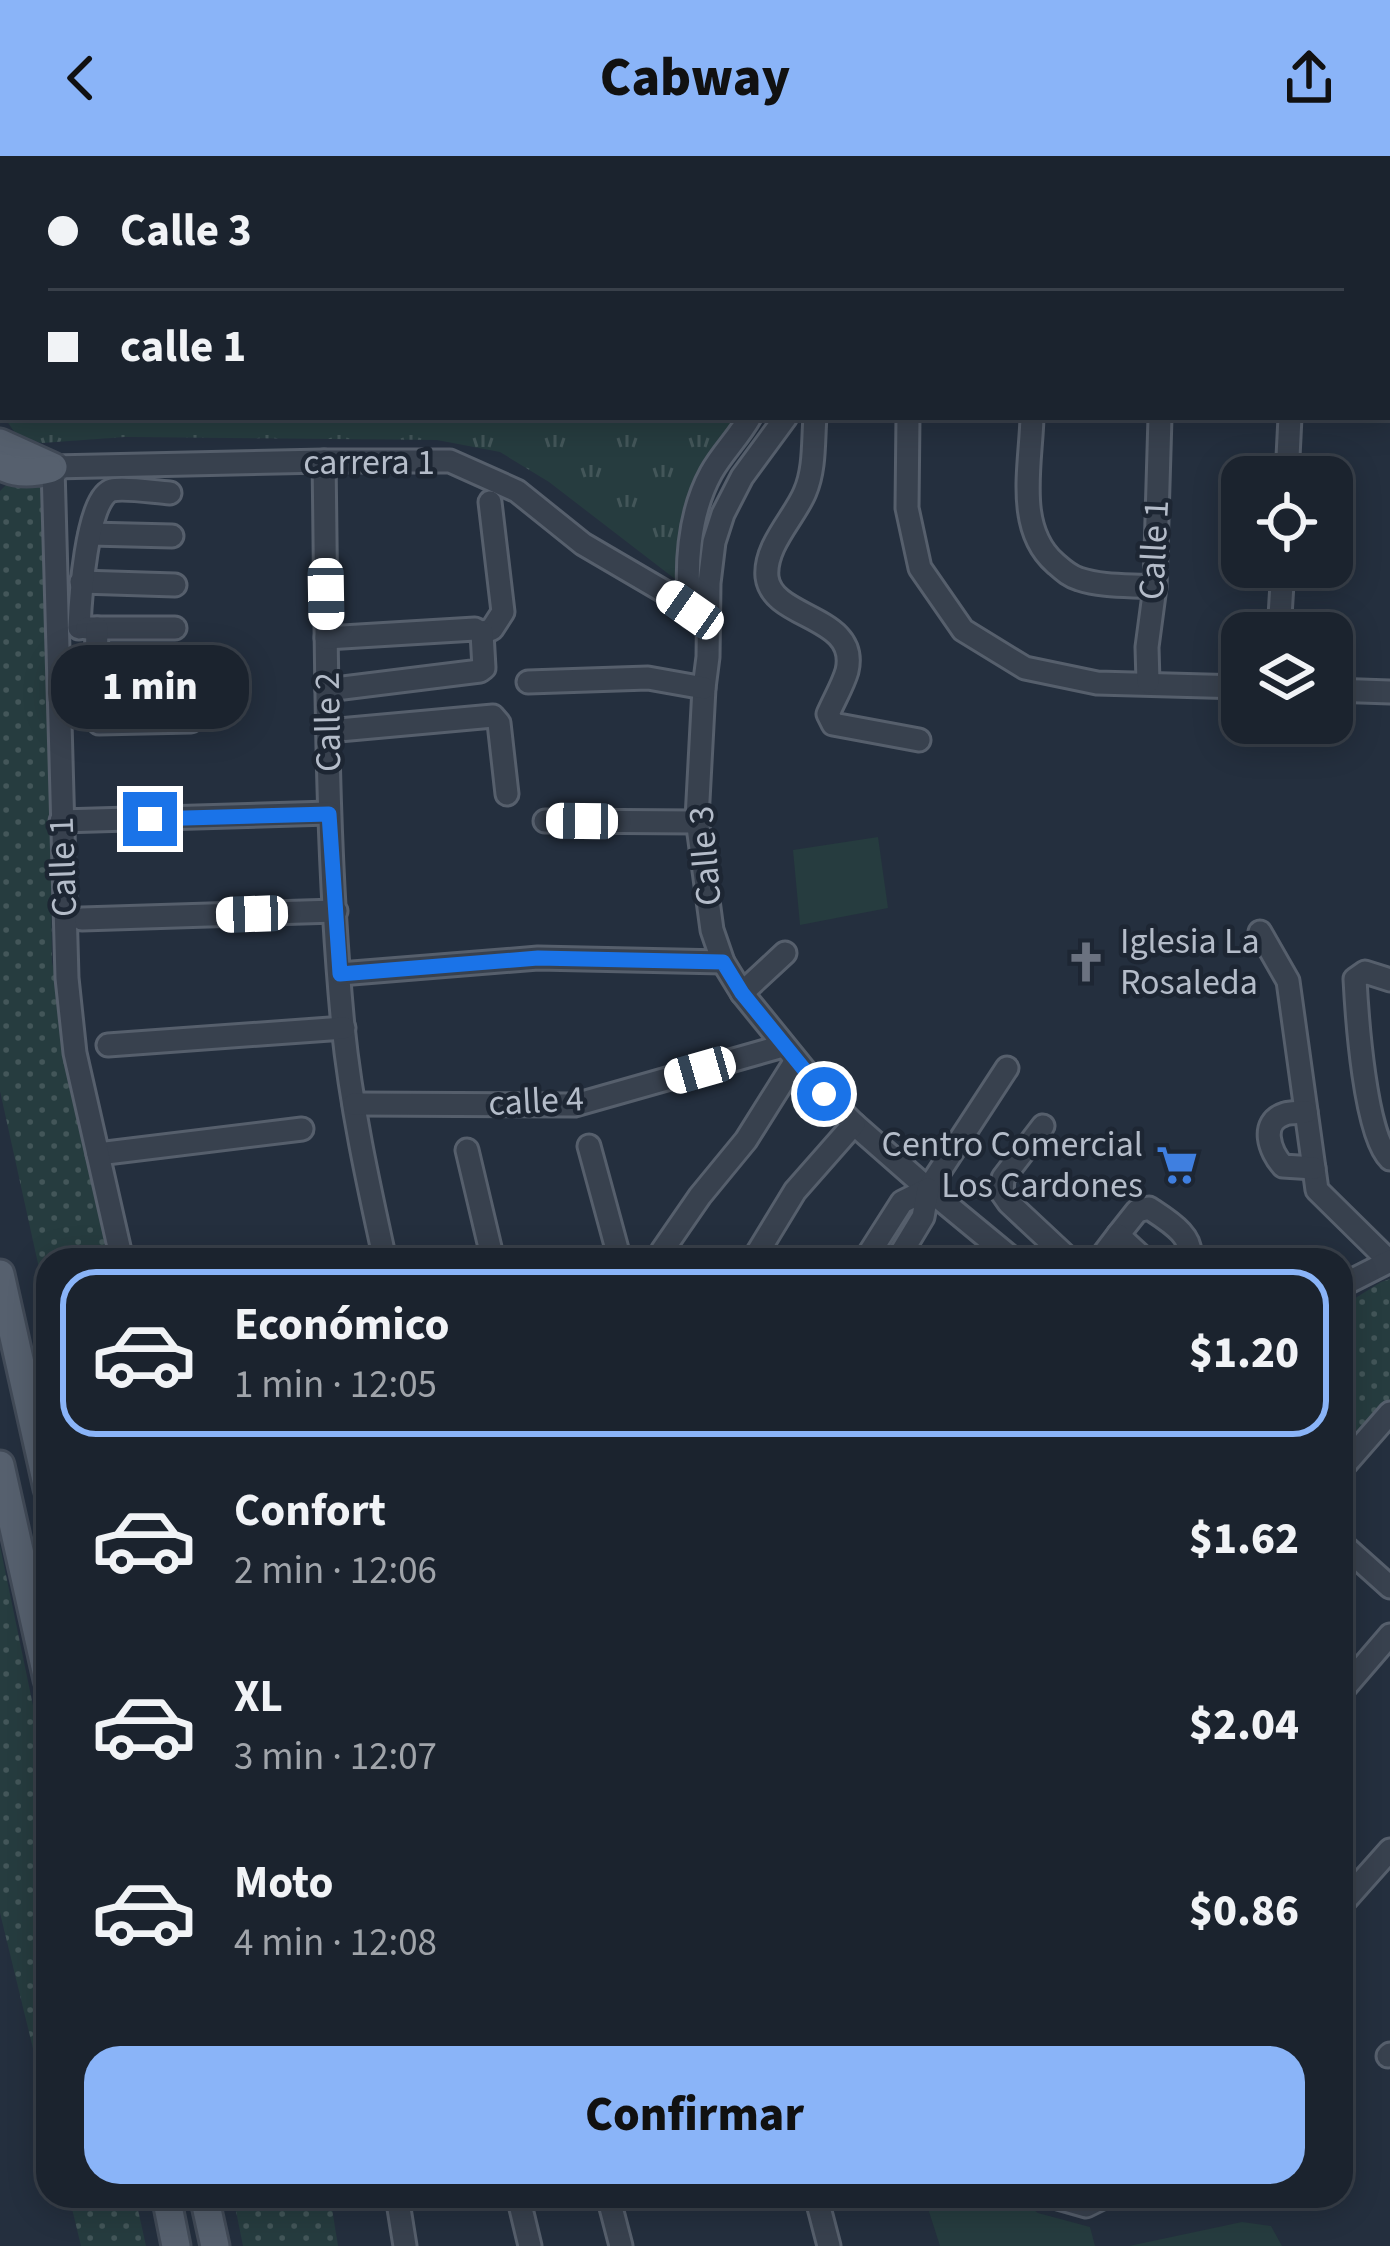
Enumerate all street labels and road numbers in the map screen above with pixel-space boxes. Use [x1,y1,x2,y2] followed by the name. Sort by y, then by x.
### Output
[303,437,435,488] street label: carrera 1
[1126,499,1182,601] street label: Calle 1
[302,672,354,772] street label: Calle 2
[675,804,735,908] street label: Calle 3
[36,816,90,918] street label: Calle 1
[487,1073,585,1129] street label: calle 4

